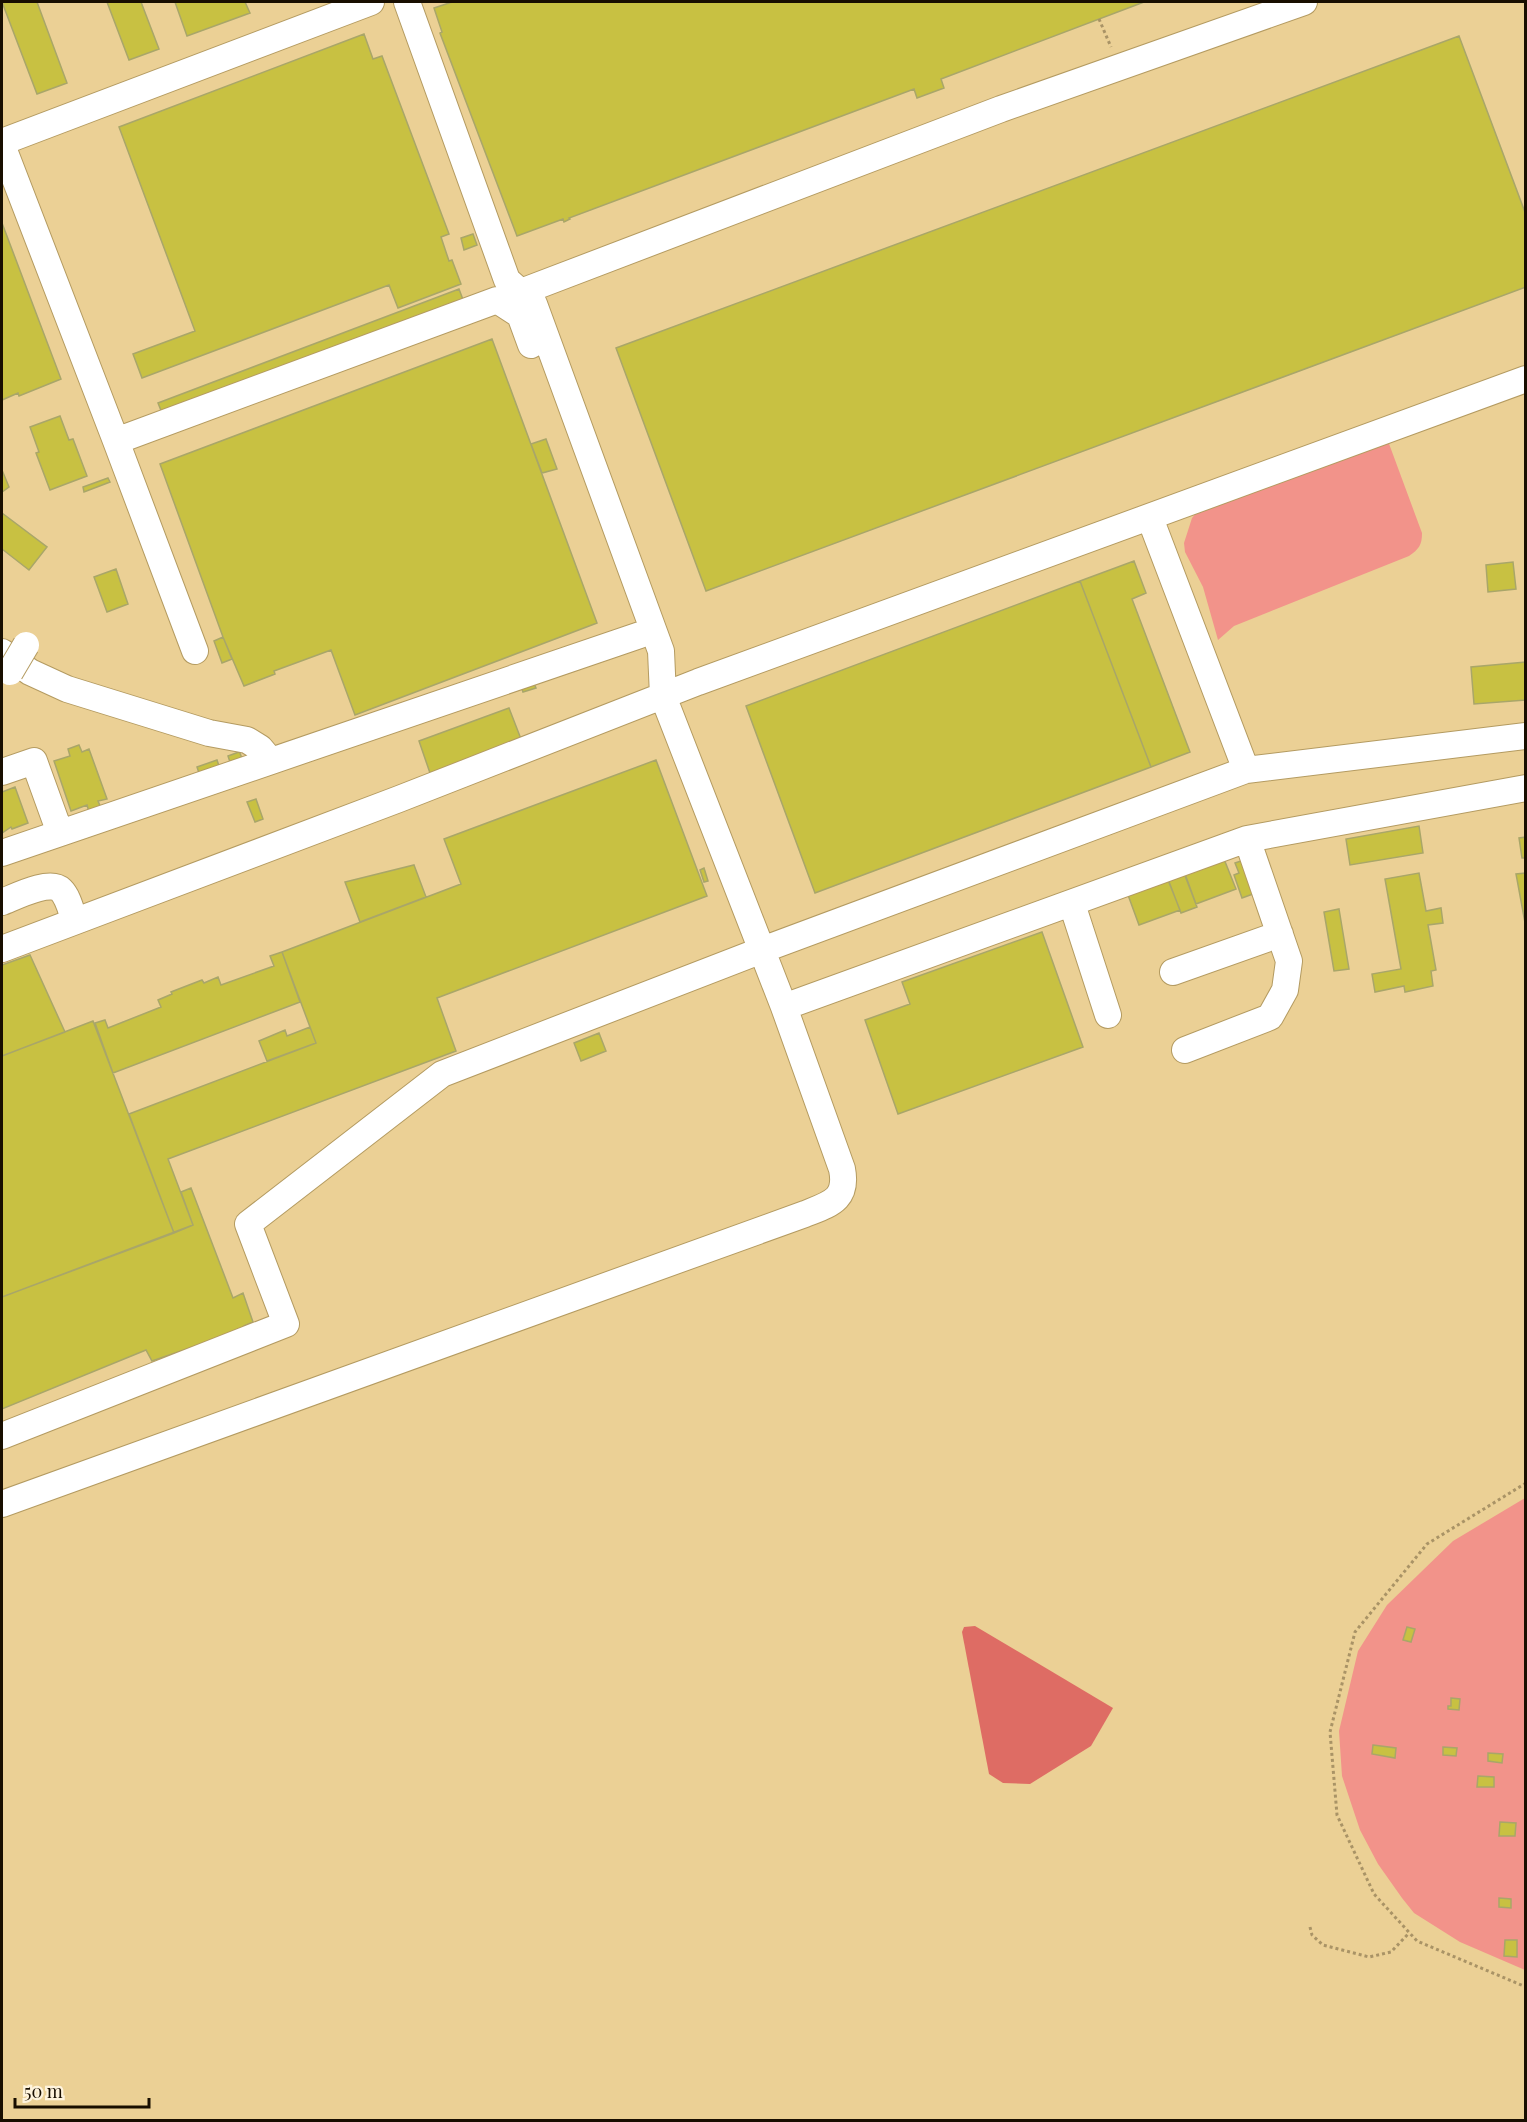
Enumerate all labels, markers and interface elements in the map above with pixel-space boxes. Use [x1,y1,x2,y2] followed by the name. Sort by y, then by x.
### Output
[15,2071,148,2109] scale bar
[24,2079,63,2103] text: 50 m

